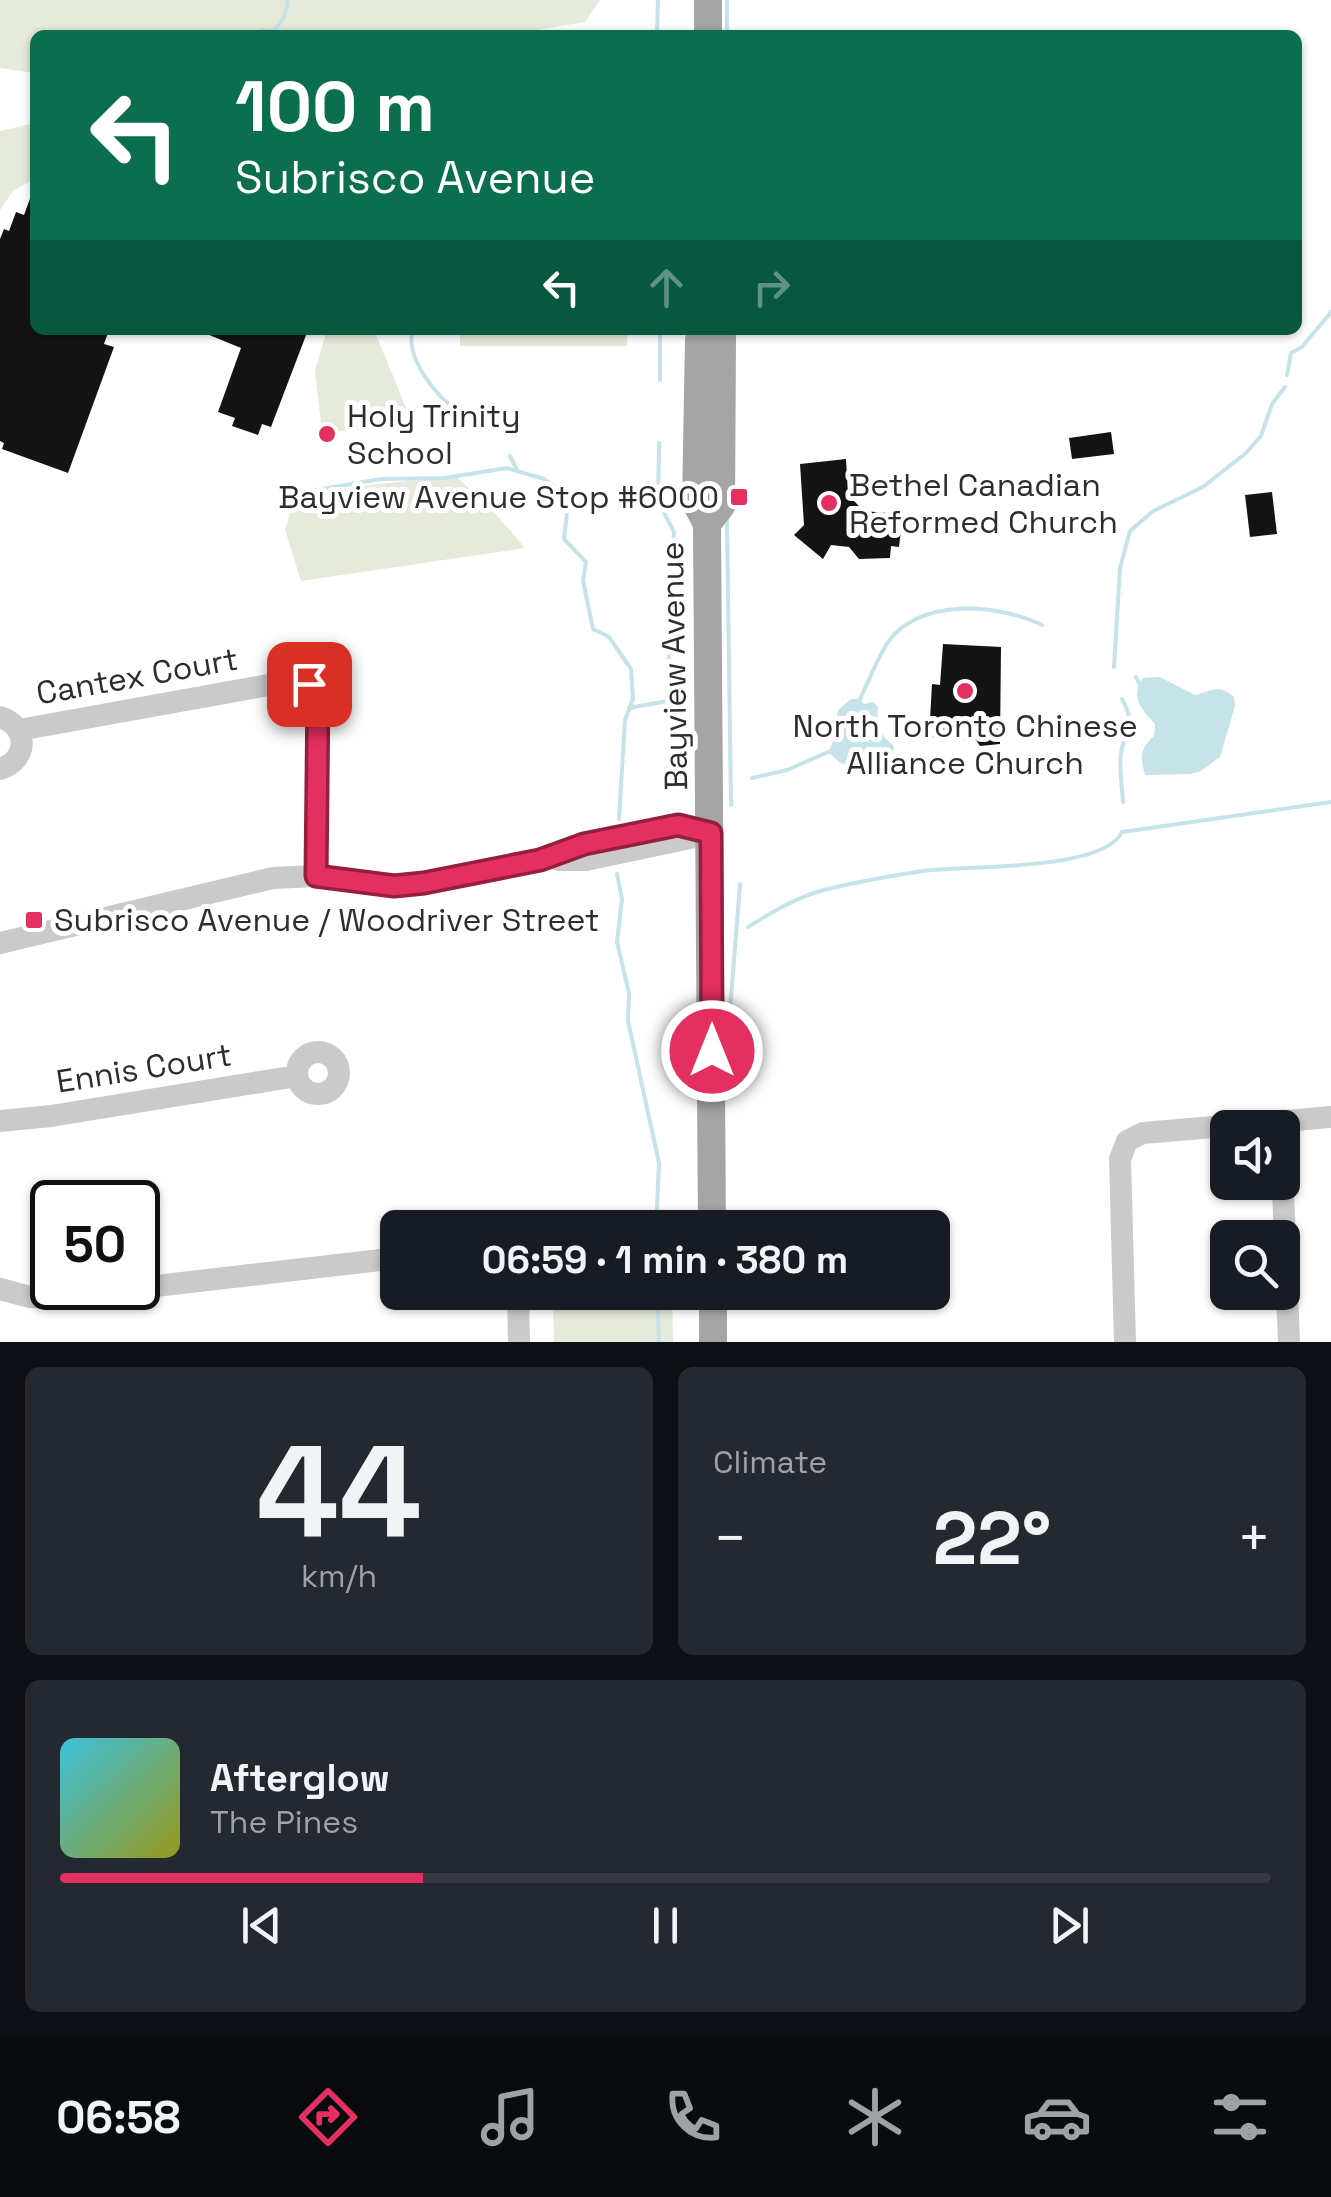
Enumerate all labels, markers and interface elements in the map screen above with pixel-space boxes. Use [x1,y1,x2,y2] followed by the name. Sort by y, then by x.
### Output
[235,62,435,151] text: 100 m
[70,70,200,200] icon: left
[235,149,595,206] text: Subrisco Avenue
[534,260,589,315] icon: left
[639,260,694,315] icon: ahead
[744,260,799,315] icon: right
[347,396,521,473] place label: Holy Trinity School
[316,423,338,445] marker: Holy Trinity School
[849,465,1118,542] place label: Bethel Canadian Reformed Church
[278,477,719,517] place label: Bayview Avenue Stop #6000
[728,486,750,508] marker: Bayview Avenue Stop #6000
[818,492,840,514] marker: Bethel Canadian Reformed Church
[652,541,696,791] street label: Bayview Avenue
[33,639,241,713] street label: Cantex Court
[267,642,352,727] pin
[282,657,337,712] icon: arrive
[954,680,976,702] marker: North Toronto Chinese Alliance Church
[792,706,1138,783] place label: North Toronto Chinese Alliance Church
[54,900,600,940] place label: Subrisco Avenue / Woodriver Street
[23,909,45,931] marker: Subrisco Avenue / Woodriver Street
[660,999,764,1103] position arrow
[54,1034,234,1102] street label: Ennis Court
[1210,1110,1300,1310] map controls
[1210,1110,1300,1200] button: sound
[30,1180,160,1310] speed limit sign: 50
[1210,1220,1300,1310] button: search
[482,1236,848,1284] text: 06:59 · 1 min · 380 m
[256,1408,422,1574] text: 44
[713,1442,827,1482] text: Climate
[933,1490,1051,1586] text: 22°
[713,1503,747,1573] text: −
[1237,1503,1271,1573] text: +
[301,1556,377,1596] text: km/h
[210,1754,390,1802] text: Afterglow
[210,1802,358,1842] text: The Pines
[234,1898,289,1953] icon: previous
[638,1898,693,1953] icon: pause
[1042,1898,1097,1953] icon: next
[293,2082,363,2152] icon: directions
[475,2082,545,2152] icon: music
[658,2082,728,2152] icon: phone
[840,2082,910,2152] icon: climate
[1022,2082,1092,2152] icon: car
[1205,2082,1275,2152] icon: filters
[56,2089,181,2146] text: 06:58

